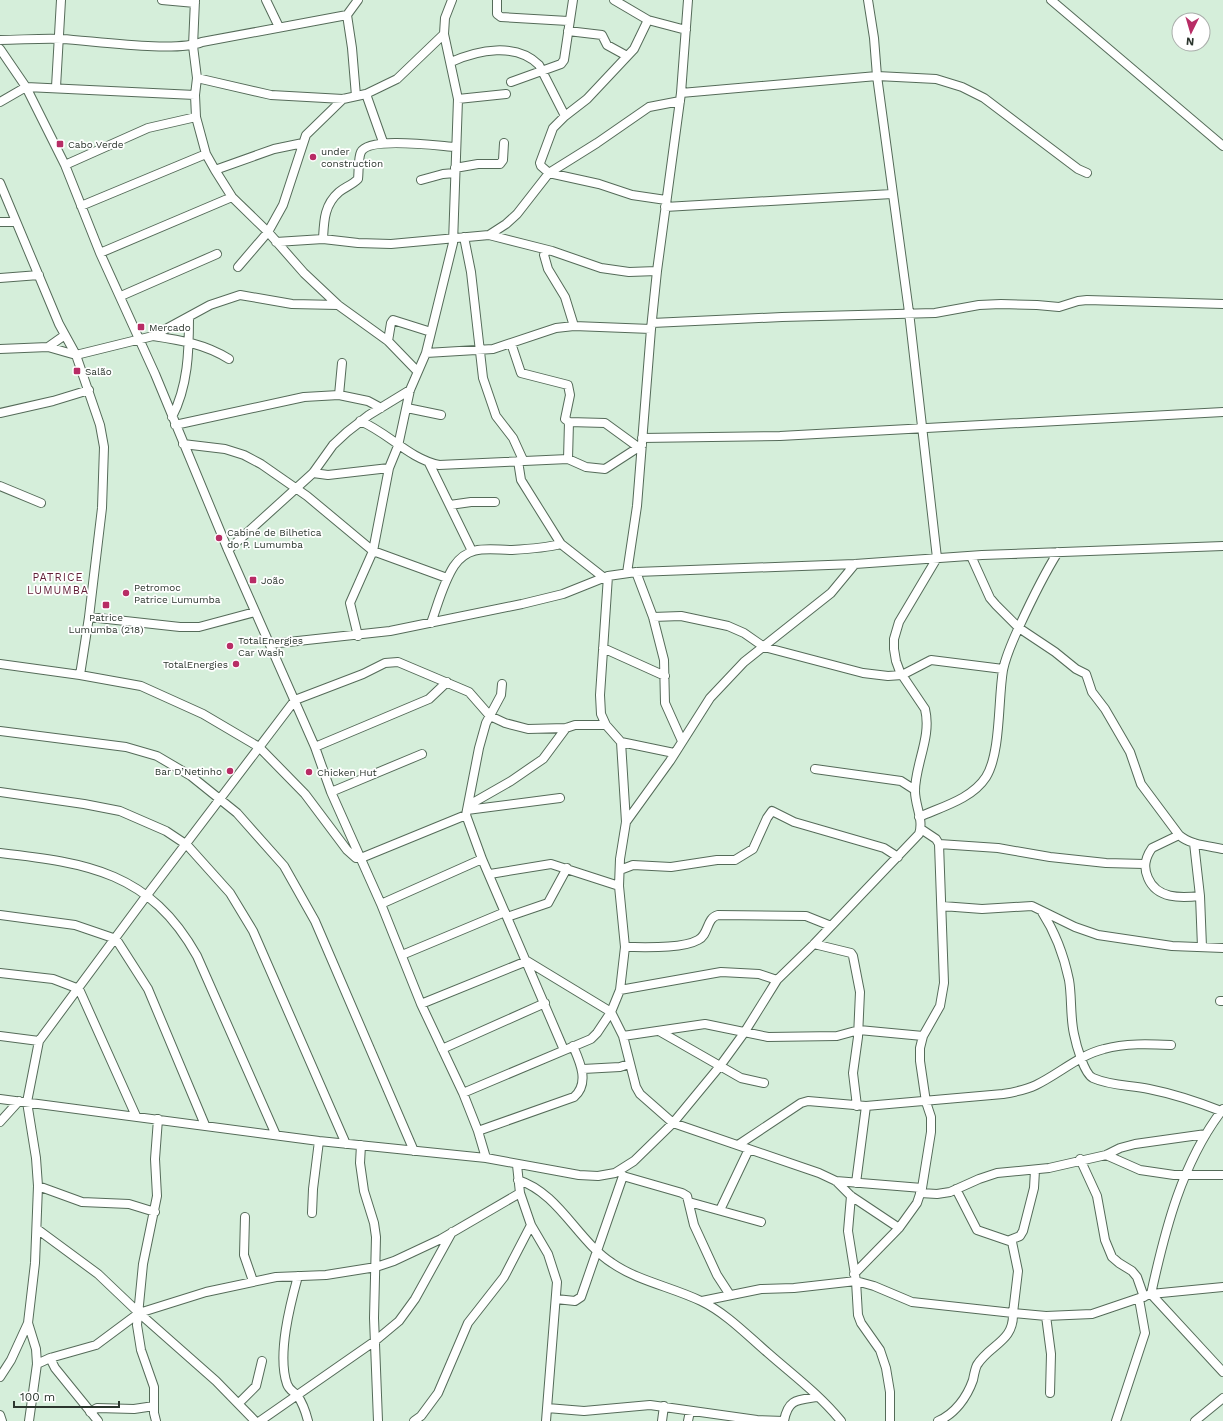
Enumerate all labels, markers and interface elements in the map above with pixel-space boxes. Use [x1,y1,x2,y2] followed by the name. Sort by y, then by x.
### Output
[1171,12,1211,52] north arrow
[1186,35,1195,48] text: N
[55,139,65,149] marker: Cabo Verde
[68,139,124,150] place label: Cabo Verde
[321,146,383,169] place label: under construction
[308,152,318,162] marker: under construction
[136,322,146,332] marker: Mercado
[149,322,191,333] place label: Mercado
[72,366,82,376] marker: Salão
[85,366,112,377] place label: Salão
[227,527,322,550] place label: Cabine de Bilhetica do P. Lumumba
[214,533,224,543] marker: Cabine de Bilhetica do P. Lumumba
[27,571,89,597] district label: PATRICE LUMUMBA
[248,575,258,585] marker: João
[261,575,284,586] place label: João
[134,582,221,605] place label: Petromoc Patrice Lumumba
[121,588,131,598] marker: Petromoc Patrice Lumumba
[101,600,111,610] marker: Patrice Lumumba (218)
[69,612,143,635] place label: Patrice Lumumba (218)
[238,635,303,658] place label: TotalEnergies Car Wash
[225,641,235,651] marker: TotalEnergies Car Wash
[163,659,228,670] place label: TotalEnergies
[231,659,241,669] marker: TotalEnergies
[155,766,222,777] place label: Bar D’Netinho
[225,766,235,776] marker: Bar D’Netinho
[304,767,314,777] marker: Chicken Hut
[317,767,378,778] place label: Chicken Hut
[14,1383,119,1409] scale bar
[20,1390,55,1404] text: 100 m

